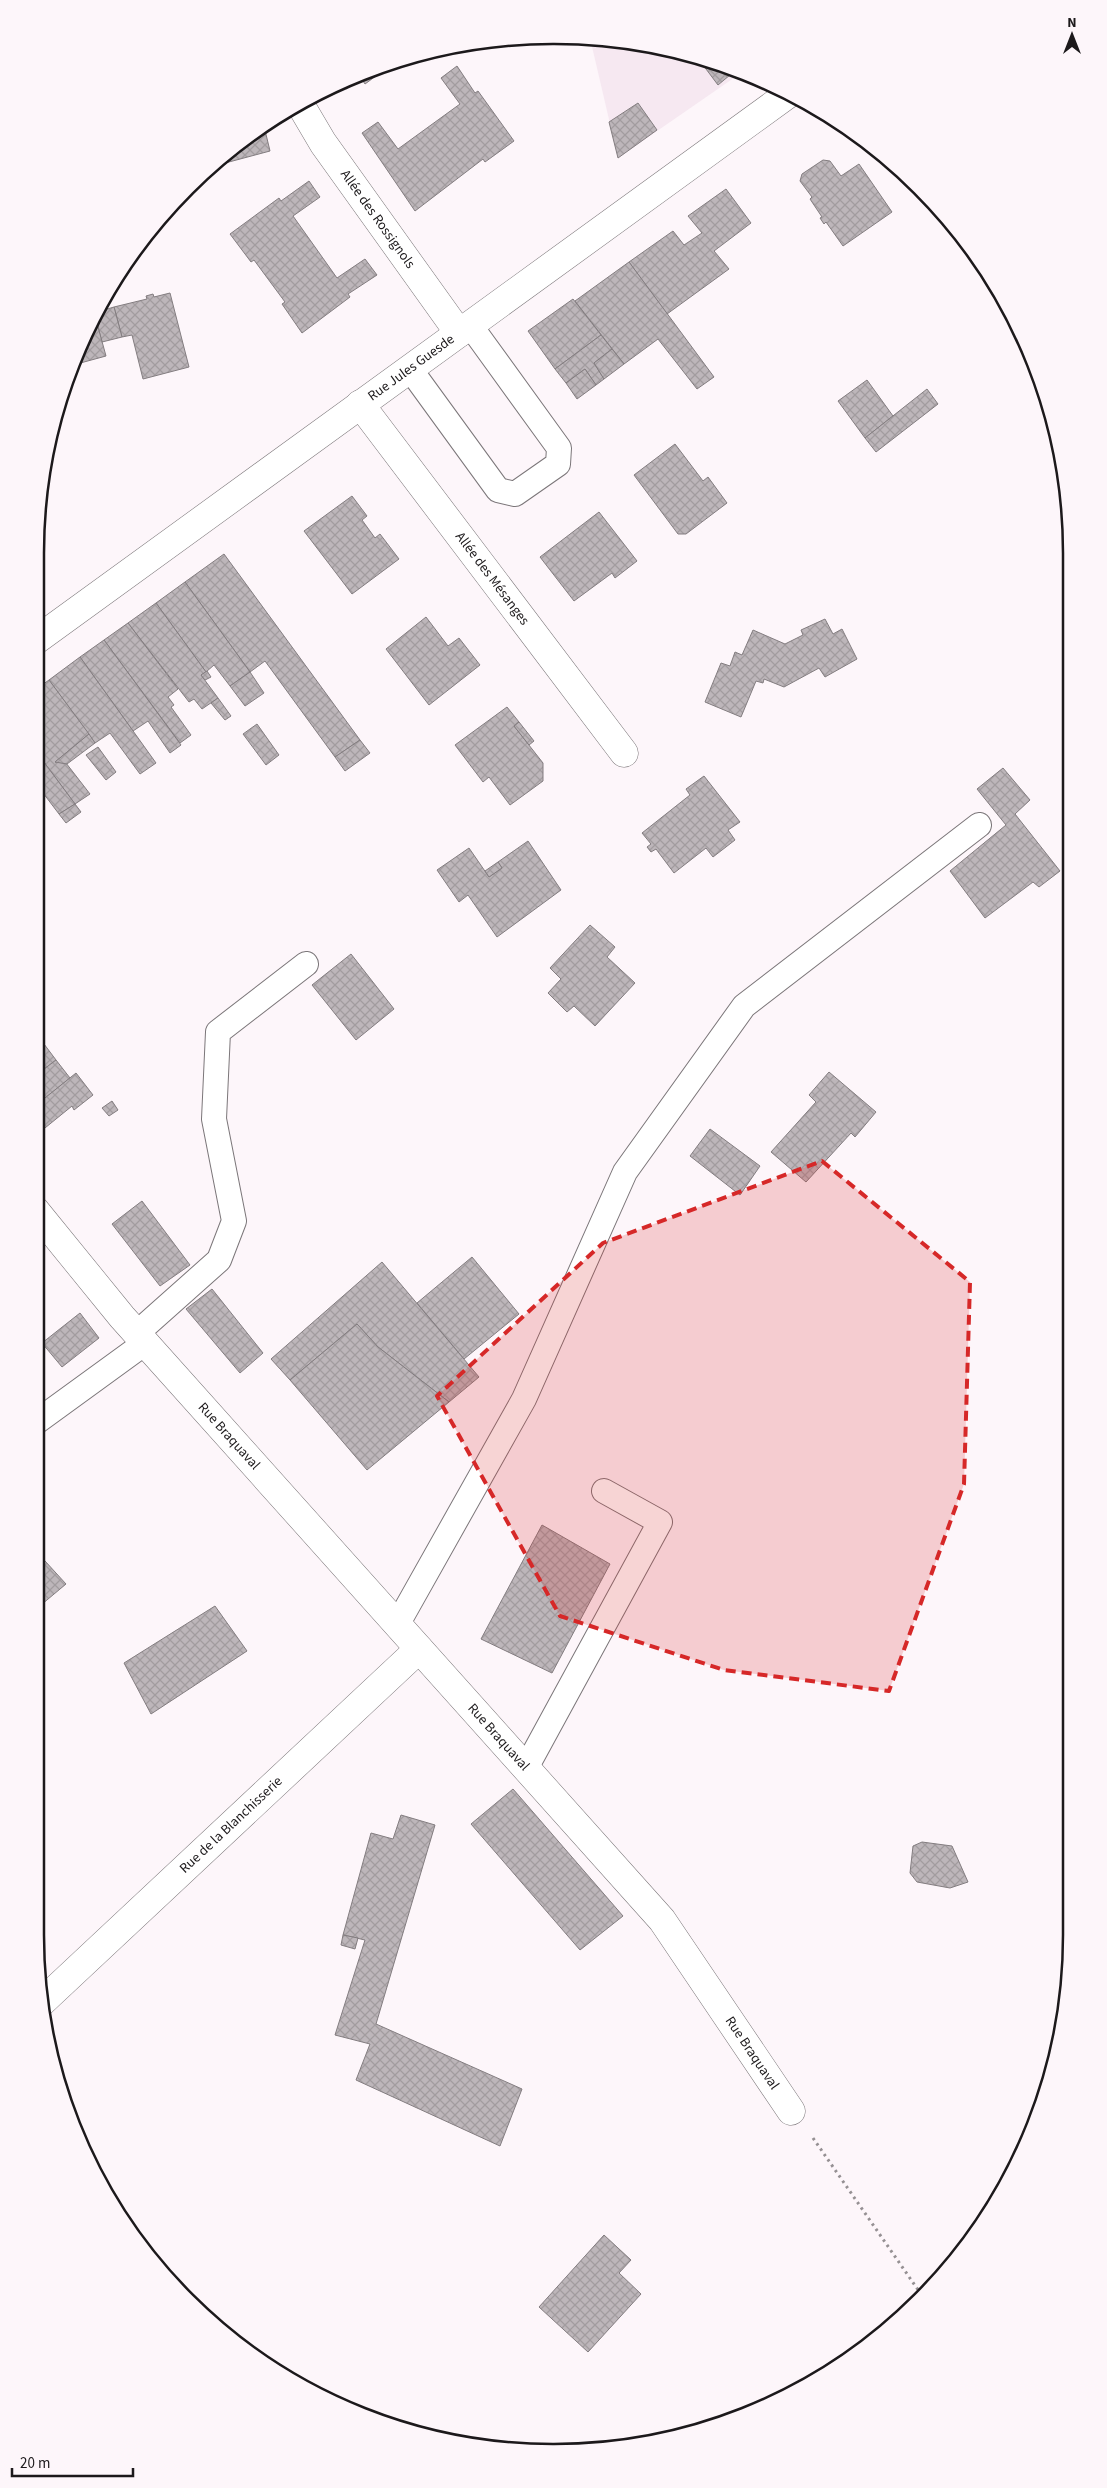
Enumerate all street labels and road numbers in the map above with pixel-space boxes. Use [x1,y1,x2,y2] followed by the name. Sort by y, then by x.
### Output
[335,166,420,273] street label: Allée des Rossignols
[364,329,459,406] street label: Rue Jules Guesde
[450,528,534,630] street label: Allée des Mésanges
[193,1398,265,1475] street label: Rue Braquaval
[463,1699,534,1776] street label: Rue Braquaval
[175,1772,287,1878] street label: Rue de la Blanchisserie
[720,2012,784,2094] street label: Rue Braquaval

